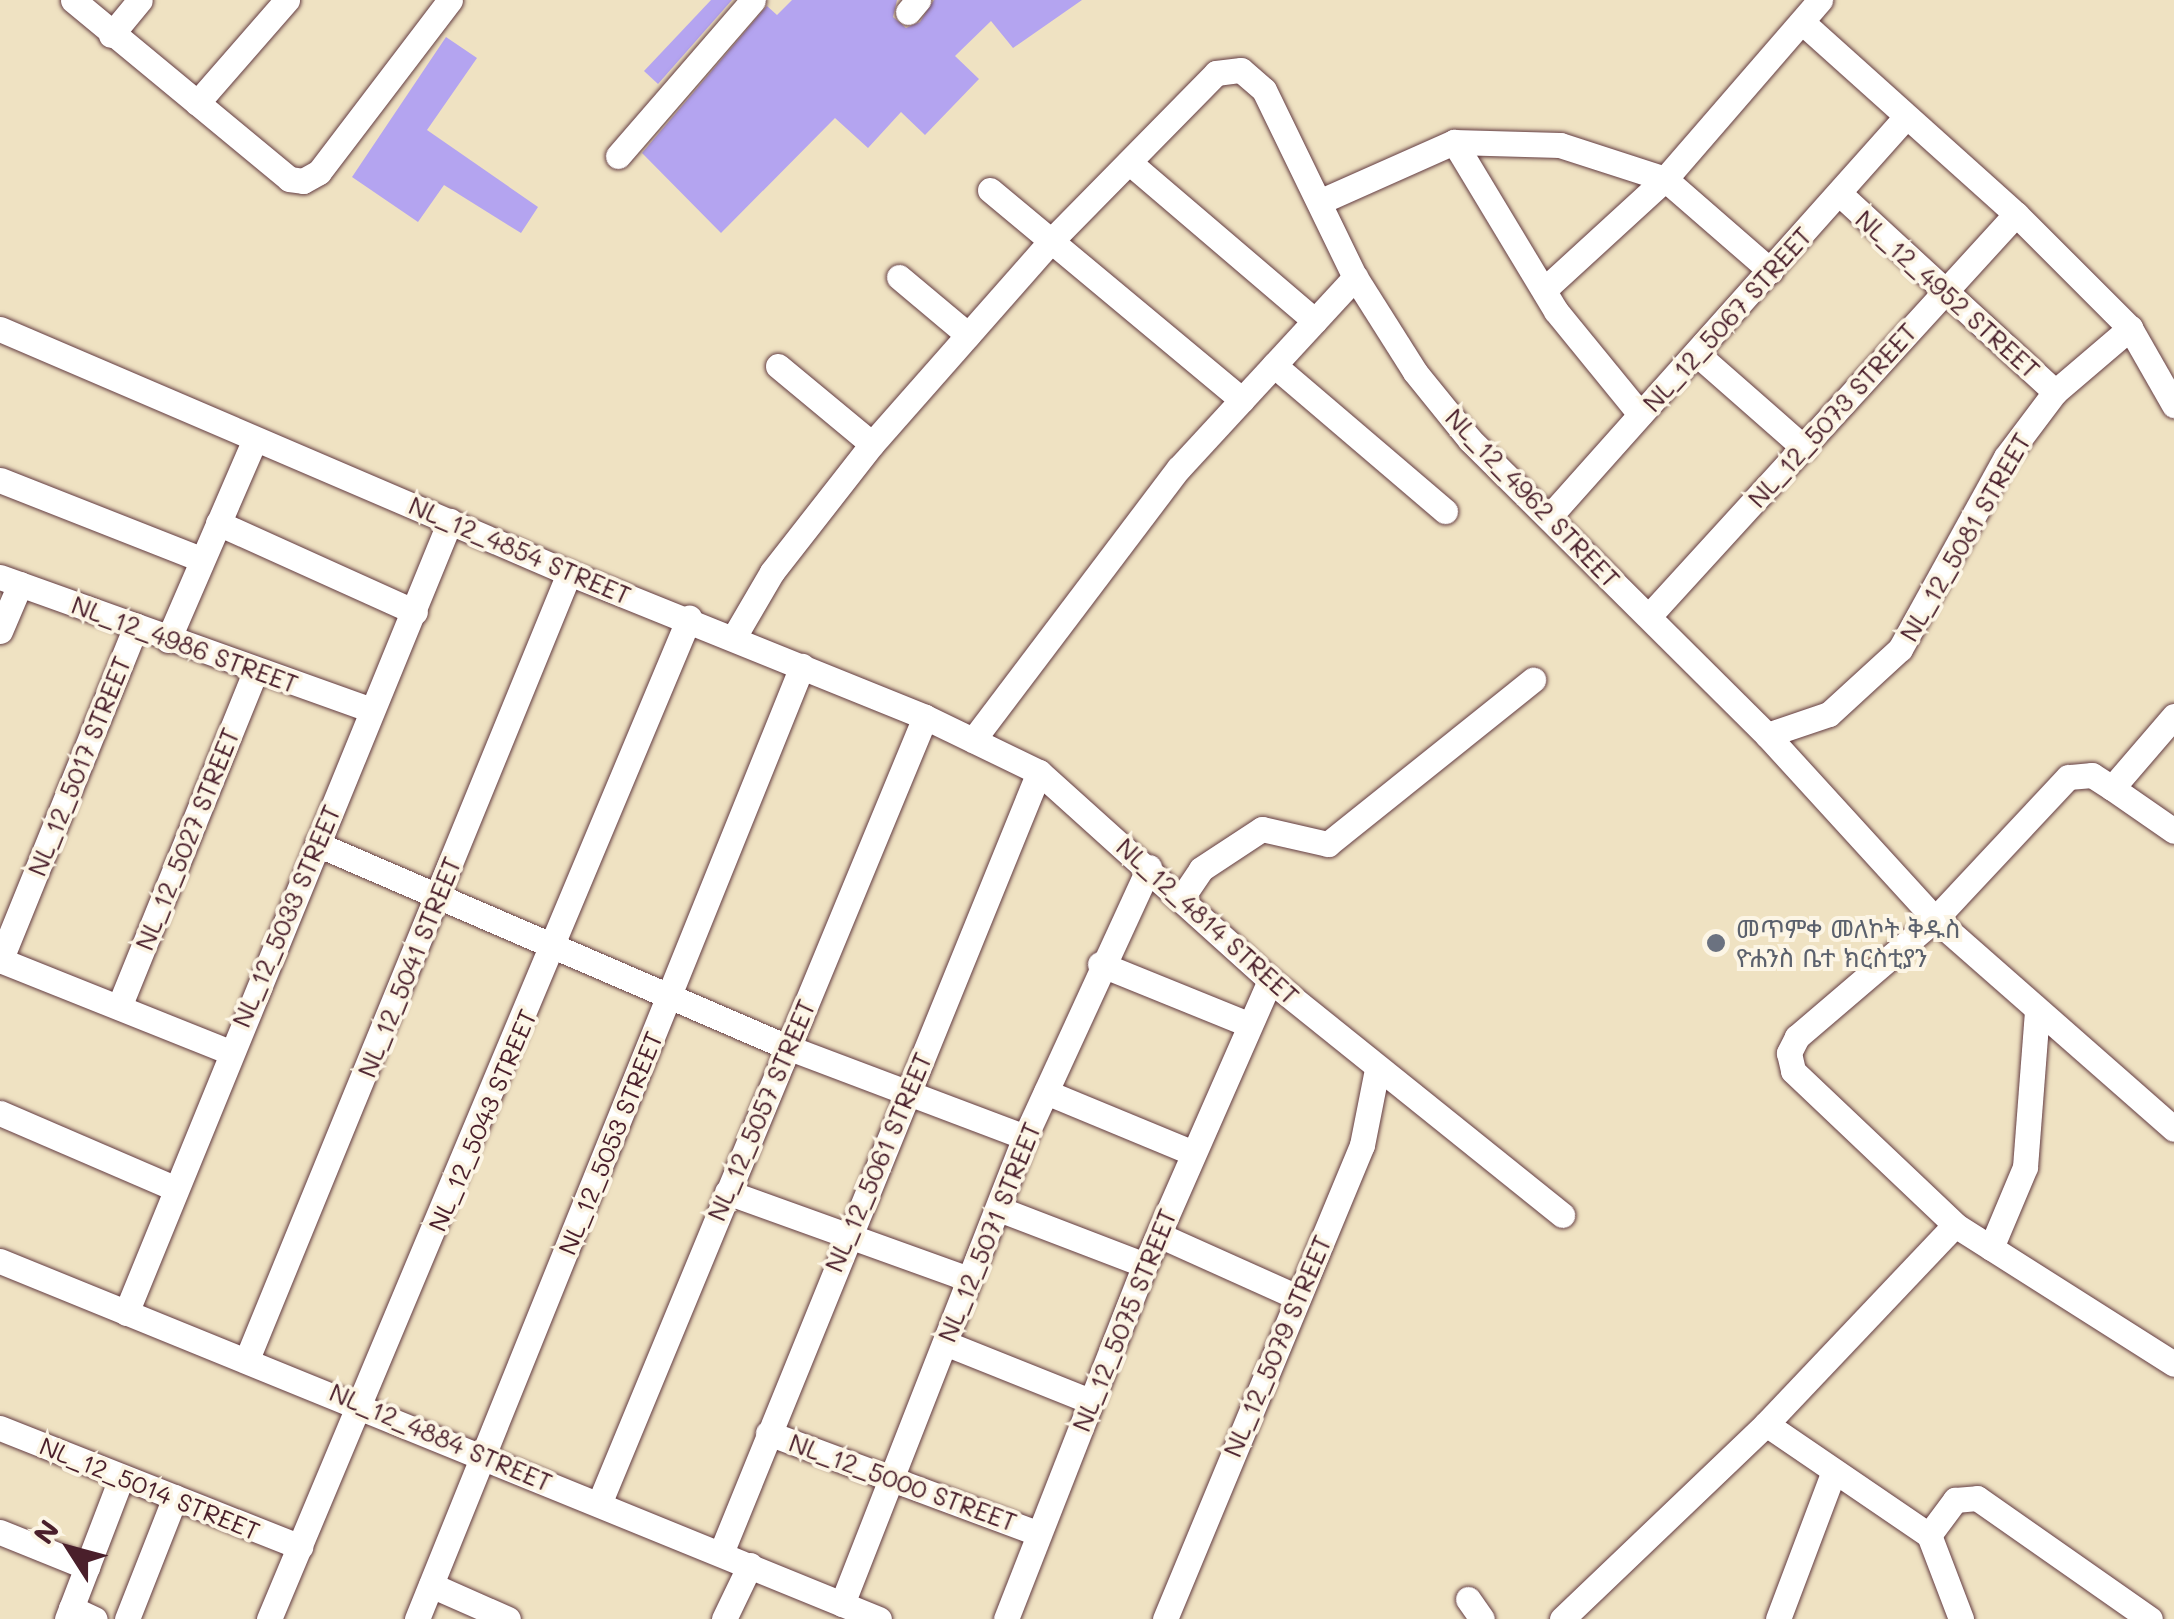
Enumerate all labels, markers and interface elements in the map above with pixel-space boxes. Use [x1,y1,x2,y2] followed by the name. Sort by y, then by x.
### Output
[1850,204,2046,384] street label: NL_12_4952 STREET
[1636,221,1818,417] street label: NL_12_5067 STREET
[1741,317,1923,513] street label: NL_12_5073 STREET
[1440,402,1626,594] street label: NL_12_4962 STREET
[1893,428,2037,646] street label: NL_12_5081 STREET
[405,490,635,610] street label: NL_12_4854 STREET
[68,589,302,699] street label: NL_12_4986 STREET
[21,652,137,880] street label: NL_12_5017 STREET
[129,724,245,954] street label: NL_12_5027 STREET
[226,800,346,1032] street label: NL_12_5033 STREET
[1111,831,1305,1011] street label: NL_12_4814 STREET
[351,853,467,1081] street label: NL_12_5041 STREET
[1736,914,1961,973] place label: መጥምቀ መለኮት ቅዱስ ዮሐንስ ቤተ ክርስቲያን
[1705,932,1727,954] marker: መጥምቀ መለኮት ቅዱስ ዮሐንስ ቤተ ክርስቲያን
[701,995,821,1225] street label: NL_12_5057 STREET
[422,1004,542,1236] street label: NL_12_5043 STREET
[551,1027,669,1259] street label: NL_12_5053 STREET
[818,1048,938,1276] street label: NL_12_5061 STREET
[931,1118,1047,1346] street label: NL_12_5071 STREET
[1066,1204,1182,1436] street label: NL_12_5075 STREET
[1217,1231,1337,1461] street label: NL_12_5079 STREET
[325,1377,557,1497] street label: NL_12_4884 STREET
[785,1427,1021,1537] street label: NL_12_5000 STREET
[36,1430,264,1546] street label: NL_12_5014 STREET
[20,1499,120,1599] north arrow

